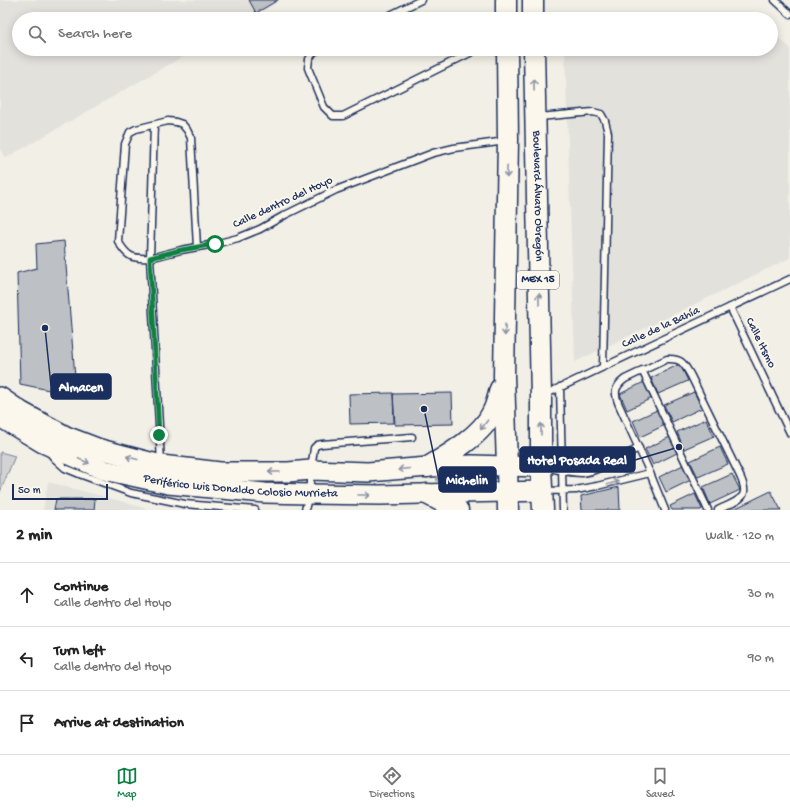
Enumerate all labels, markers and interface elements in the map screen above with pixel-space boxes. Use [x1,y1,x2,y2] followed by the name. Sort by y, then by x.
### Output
[12,12,778,56] search box
[26,23,48,45] icon: search
[58,25,132,43] text: Search here
[531,79,538,92] one-way arrow
[529,129,545,262] street label: Boulevard Álvaro Obregón
[504,165,511,178] one-way arrow
[231,174,335,232] street label: Calle dentro del Hoyo
[206,235,224,253] route start
[517,271,559,289] road number: MEX 15
[535,293,543,306] one-way arrow
[620,304,702,352] street label: Calle de la Bahía
[742,315,778,371] street label: Calle Itsmo
[501,323,508,336] one-way arrow
[51,374,111,399] callout: Almacen
[58,381,104,396] text: Almacen
[480,419,488,430] one-way arrow
[537,423,545,436] one-way arrow
[150,426,168,444] route end
[520,447,635,472] callout: Hotel Posada Real
[125,453,138,461] one-way arrow
[527,454,627,469] text: Hotel Posada Real
[78,458,90,465] one-way arrow
[398,465,411,472] one-way arrow
[439,467,496,492] callout: Michelin
[268,468,281,476] one-way arrow
[141,472,338,501] street label: Periférico Luis Donaldo Colosio Murrieta
[446,474,489,489] text: Michelin
[606,478,619,486] one-way arrow
[12,482,108,501] scale bar
[18,485,40,497] text: 50 m
[357,491,370,499] one-way arrow
[16,526,52,546] text: 2 min
[706,529,774,544] text: Walk · 120 m
[54,578,108,596] text: Continue
[16,584,38,606] icon: ahead
[748,587,774,602] text: 30 m
[54,596,172,611] text: Calle dentro del Hoyo
[54,642,105,660] text: Turn left
[16,648,38,670] icon: left
[748,651,774,666] text: 90 m
[54,660,172,675] text: Calle dentro del Hoyo
[16,712,38,734] icon: arrive
[54,714,184,732] text: Arrive at destination
[116,765,138,801] tab: Map
[370,765,414,801] tab: Directions
[646,765,674,801] tab: Saved

